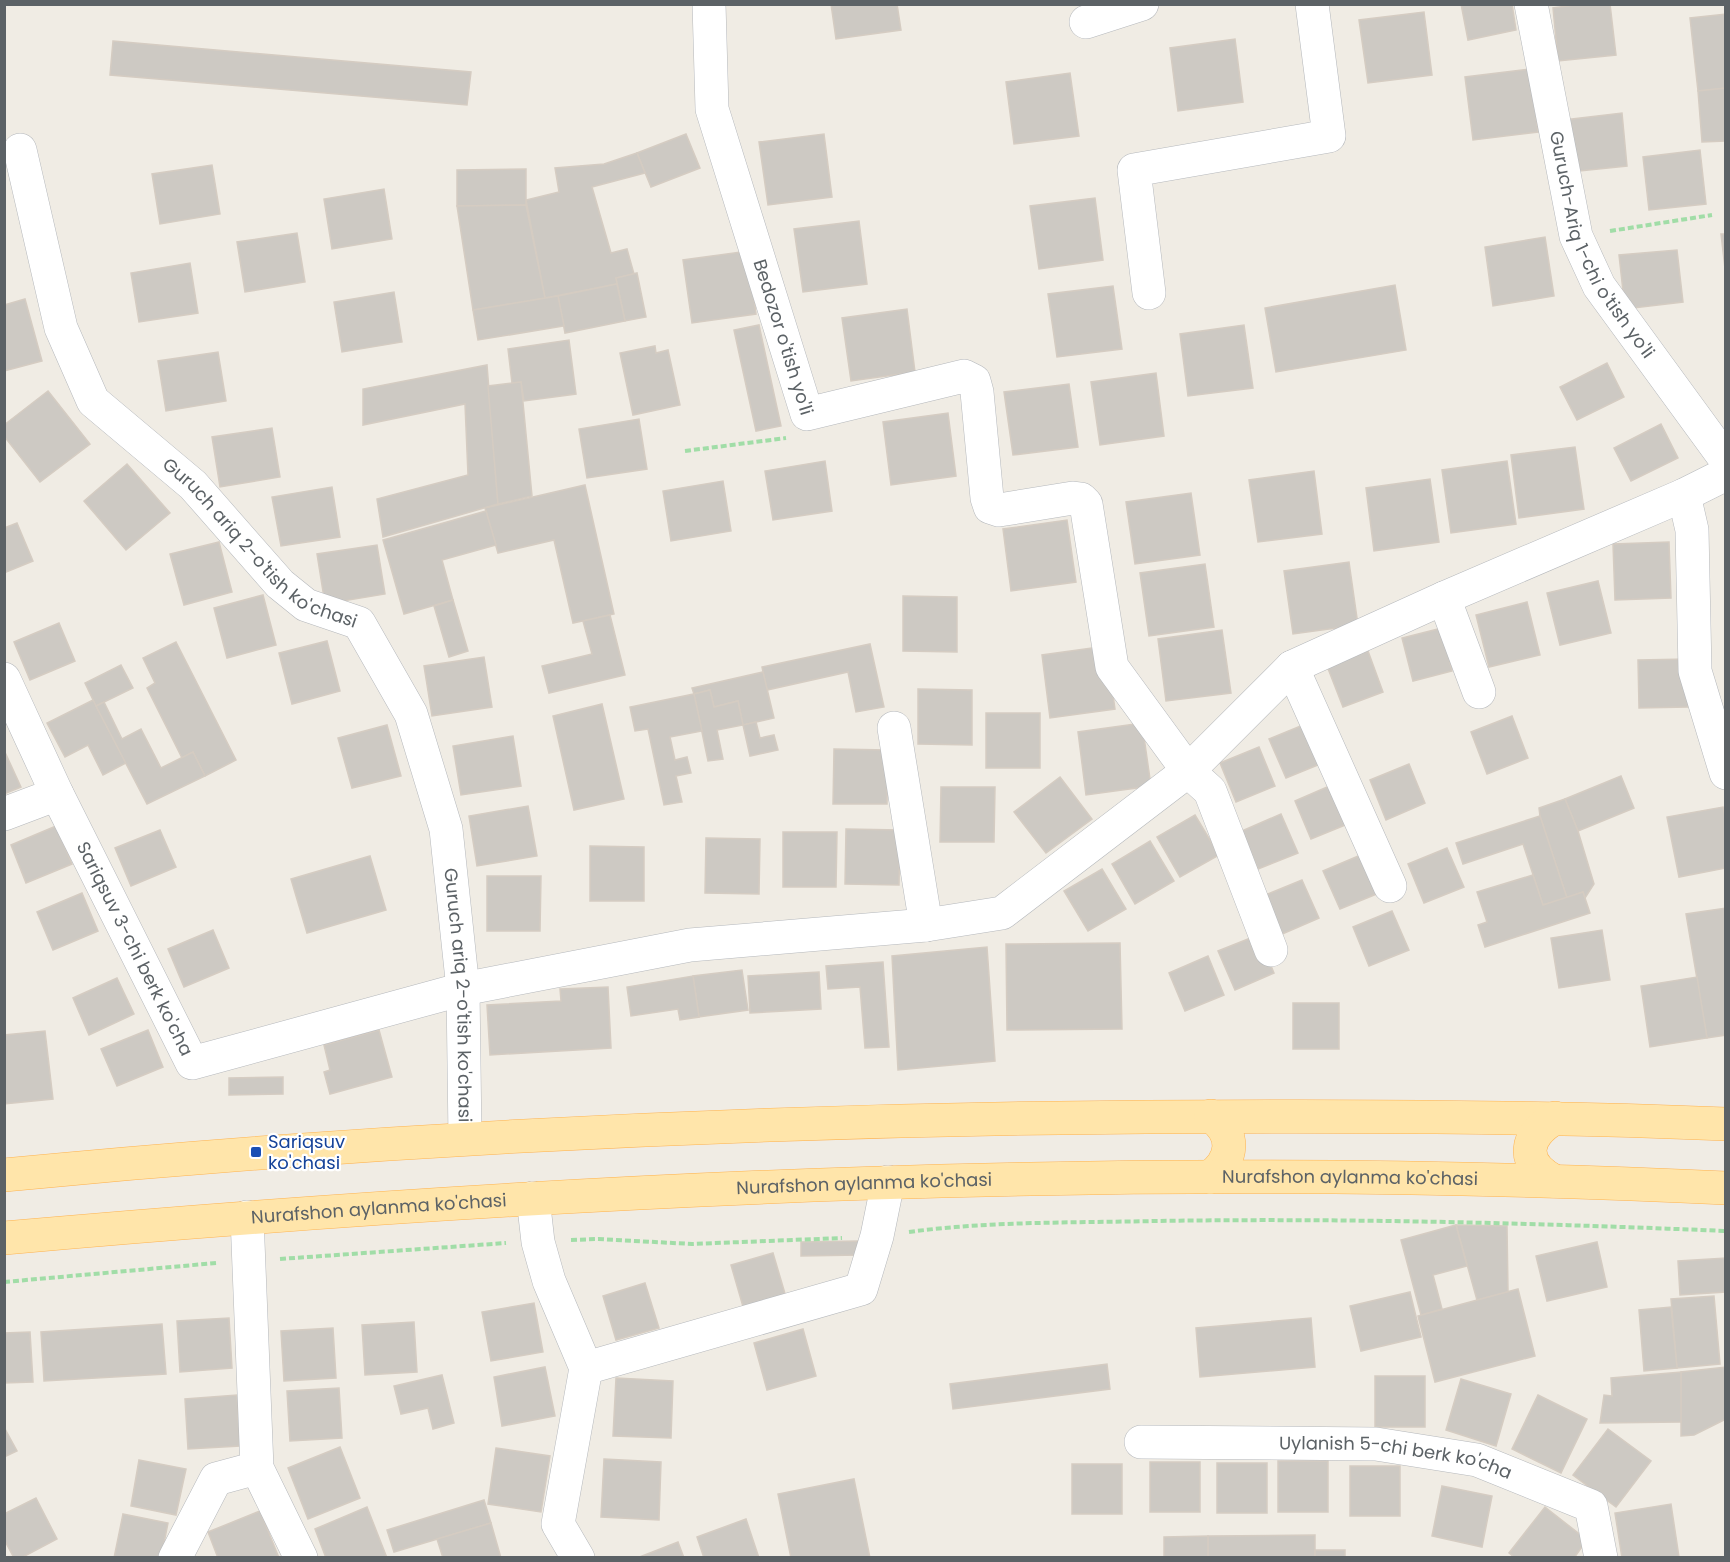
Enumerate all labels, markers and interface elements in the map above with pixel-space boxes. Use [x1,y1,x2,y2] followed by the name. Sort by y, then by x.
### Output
[1544,129,1661,363] street label: Guruch-Ariq 1-chi o'tish yo'li
[748,256,820,418] street label: Bedozor o'tish yo'li
[157,452,361,634] street label: Guruch ariq 2-o'tish ko'chasi
[71,837,199,1060] street label: Sariqsuv 3-chi berk ko'cha
[438,867,478,1123] street label: Guruch ariq 2-o'tish ko'chasi
[268,1129,345,1175] place label: Sariqsuv ko'chasi
[249,1145,263,1159] marker: Sariqsuv ko'chasi
[1222,1164,1478,1191] street label: Nurafshon aylanma ko'chasi
[736,1167,992,1200] street label: Nurafshon aylanma ko'chasi
[250,1187,507,1230] street label: Nurafshon aylanma ko'chasi
[1279,1430,1516,1485] street label: Uylanish 5-chi berk ko'cha

